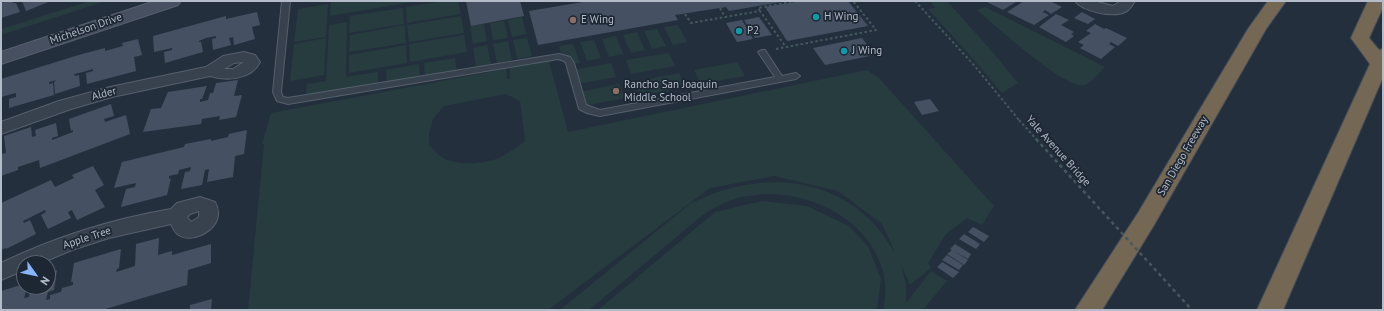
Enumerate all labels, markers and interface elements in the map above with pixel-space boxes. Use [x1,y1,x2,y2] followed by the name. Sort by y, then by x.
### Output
[48,10,124,48] street label: Michelson Drive
[824,10,858,24] place label: H Wing
[811,12,821,22] marker: H Wing
[581,13,614,27] place label: E Wing
[568,15,578,25] marker: E Wing
[747,24,759,38] place label: P2
[734,26,744,36] marker: P2
[852,44,882,58] place label: J Wing
[839,46,849,56] marker: J Wing
[624,78,717,104] place label: Rancho San Joaquin Middle School
[90,84,118,104] street label: Alder
[611,86,621,96] marker: Rancho San Joaquin Middle School
[1023,113,1093,189] street label: Yale Avenue Bridge
[1155,114,1211,198] street label: San Diego Freeway
[61,224,113,252] street label: Apple Tree
[16,255,56,295] north arrow
[37,274,53,288] text: N

